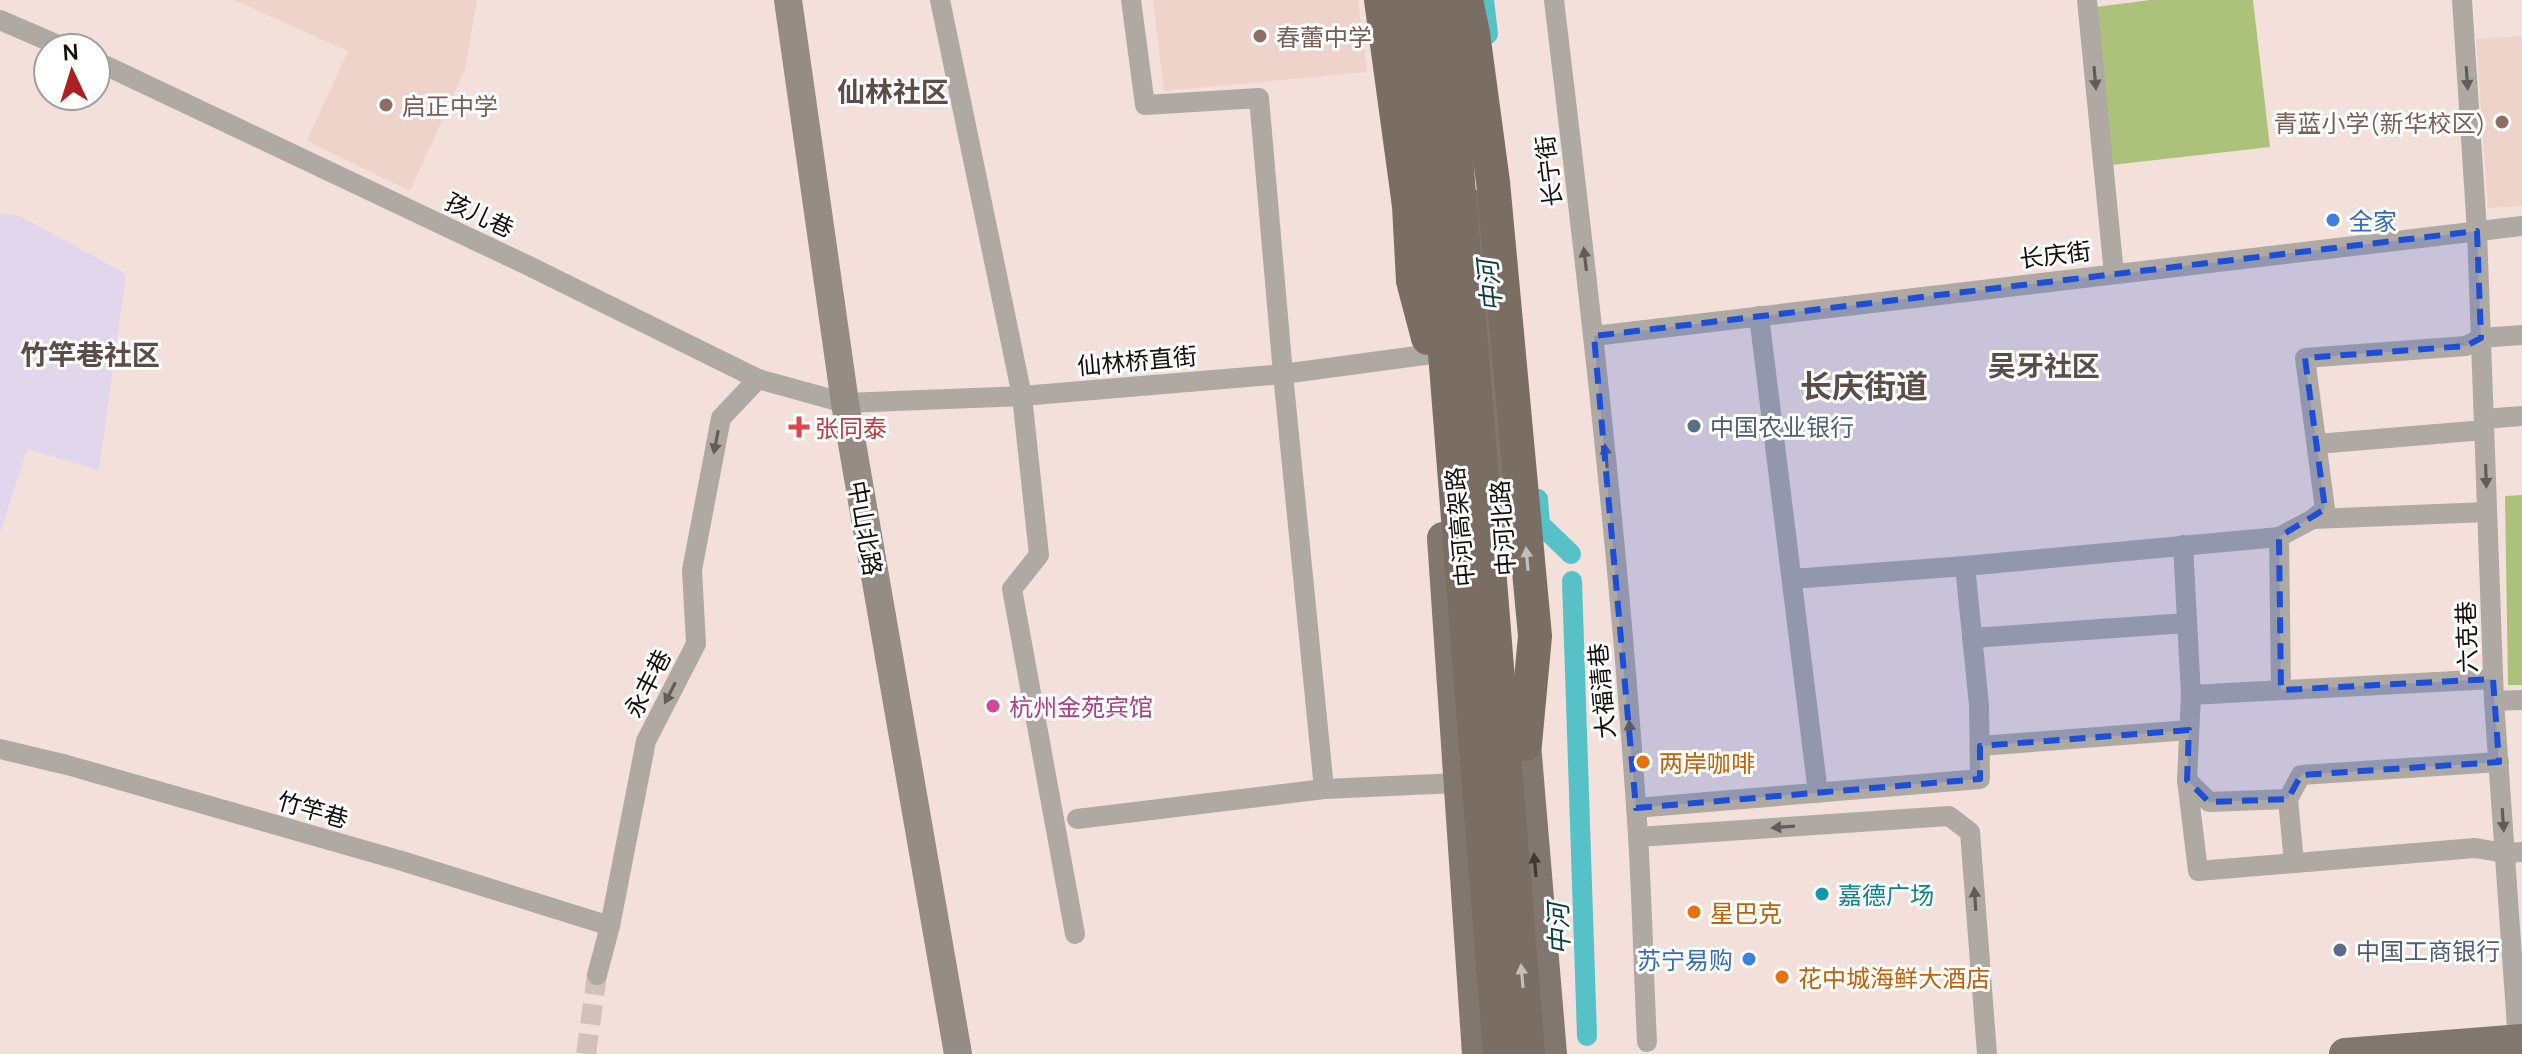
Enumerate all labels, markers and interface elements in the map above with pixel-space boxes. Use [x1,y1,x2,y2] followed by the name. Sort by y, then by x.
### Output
[1276,20,1372,53] place label: 春蕾中学
[1251,27,1269,45] marker: 春蕾中学
[32,32,112,112] north arrow
[62,37,80,68] text: N
[2089,66,2102,91] one-way arrow
[2461,66,2474,91] one-way arrow
[837,72,949,110] district label: 仙林社区
[402,89,498,122] place label: 启正中学
[377,96,395,114] marker: 启正中学
[2274,106,2486,139] place label: 青蓝小学(新华校区)
[2493,113,2511,131] marker: 青蓝小学(新华校区)
[1527,133,1569,209] street label: 长宁街
[440,184,520,244] street label: 孩儿巷
[2349,204,2397,237] place label: 全家
[2324,211,2342,229] marker: 全家
[2017,233,2093,275] street label: 长庆街
[1578,246,1591,271] one-way arrow
[1468,253,1510,314] water label: 中河
[20,335,160,373] district label: 竹竿巷社区
[1076,338,1198,382] street label: 仙林桥直街
[1988,346,2100,384] district label: 吴牙社区
[1800,364,1928,408] district label: 长庆街道
[1710,410,1854,443] place label: 中国农业银行
[815,411,887,444] place label: 张同泰
[1685,417,1703,435] marker: 中国农业银行
[790,418,808,436] marker: 张同泰
[710,429,722,454] one-way arrow
[1599,443,1612,468] one-way arrow
[2479,464,2492,489] one-way arrow
[1437,466,1481,588] street label: 中河高架路
[841,478,891,578] street label: 中山北路
[1482,479,1522,577] street label: 中河北路
[1521,546,1534,571] one-way arrow
[2448,600,2484,674] street label: 六克巷
[1580,642,1622,740] street label: 大福清巷
[616,643,678,723] street label: 永丰巷
[664,682,677,705] one-way arrow
[1009,690,1153,723] place label: 杭州金苑宾馆
[984,697,1002,715] marker: 杭州金苑宾馆
[1623,719,1636,744] one-way arrow
[1659,746,1755,779] place label: 两岸咖啡
[1634,753,1652,771] marker: 两岸咖啡
[274,783,352,835] street label: 竹竿巷
[2497,808,2510,833] one-way arrow
[1770,821,1795,834] one-way arrow
[1529,852,1542,877] one-way arrow
[1838,878,1934,911] place label: 嘉德广场
[1813,885,1831,903] marker: 嘉德广场
[1968,886,1981,911] one-way arrow
[1710,896,1782,929] place label: 星巴克
[1539,897,1577,956] water label: 中河
[1685,903,1703,921] marker: 星巴克
[2356,934,2500,967] place label: 中国工商银行
[2331,941,2349,959] marker: 中国工商银行
[1637,943,1733,976] place label: 苏宁易购
[1740,950,1758,968] marker: 苏宁易购
[1798,961,1990,994] place label: 花中城海鲜大酒店
[1515,963,1528,988] one-way arrow
[1773,968,1791,986] marker: 花中城海鲜大酒店

